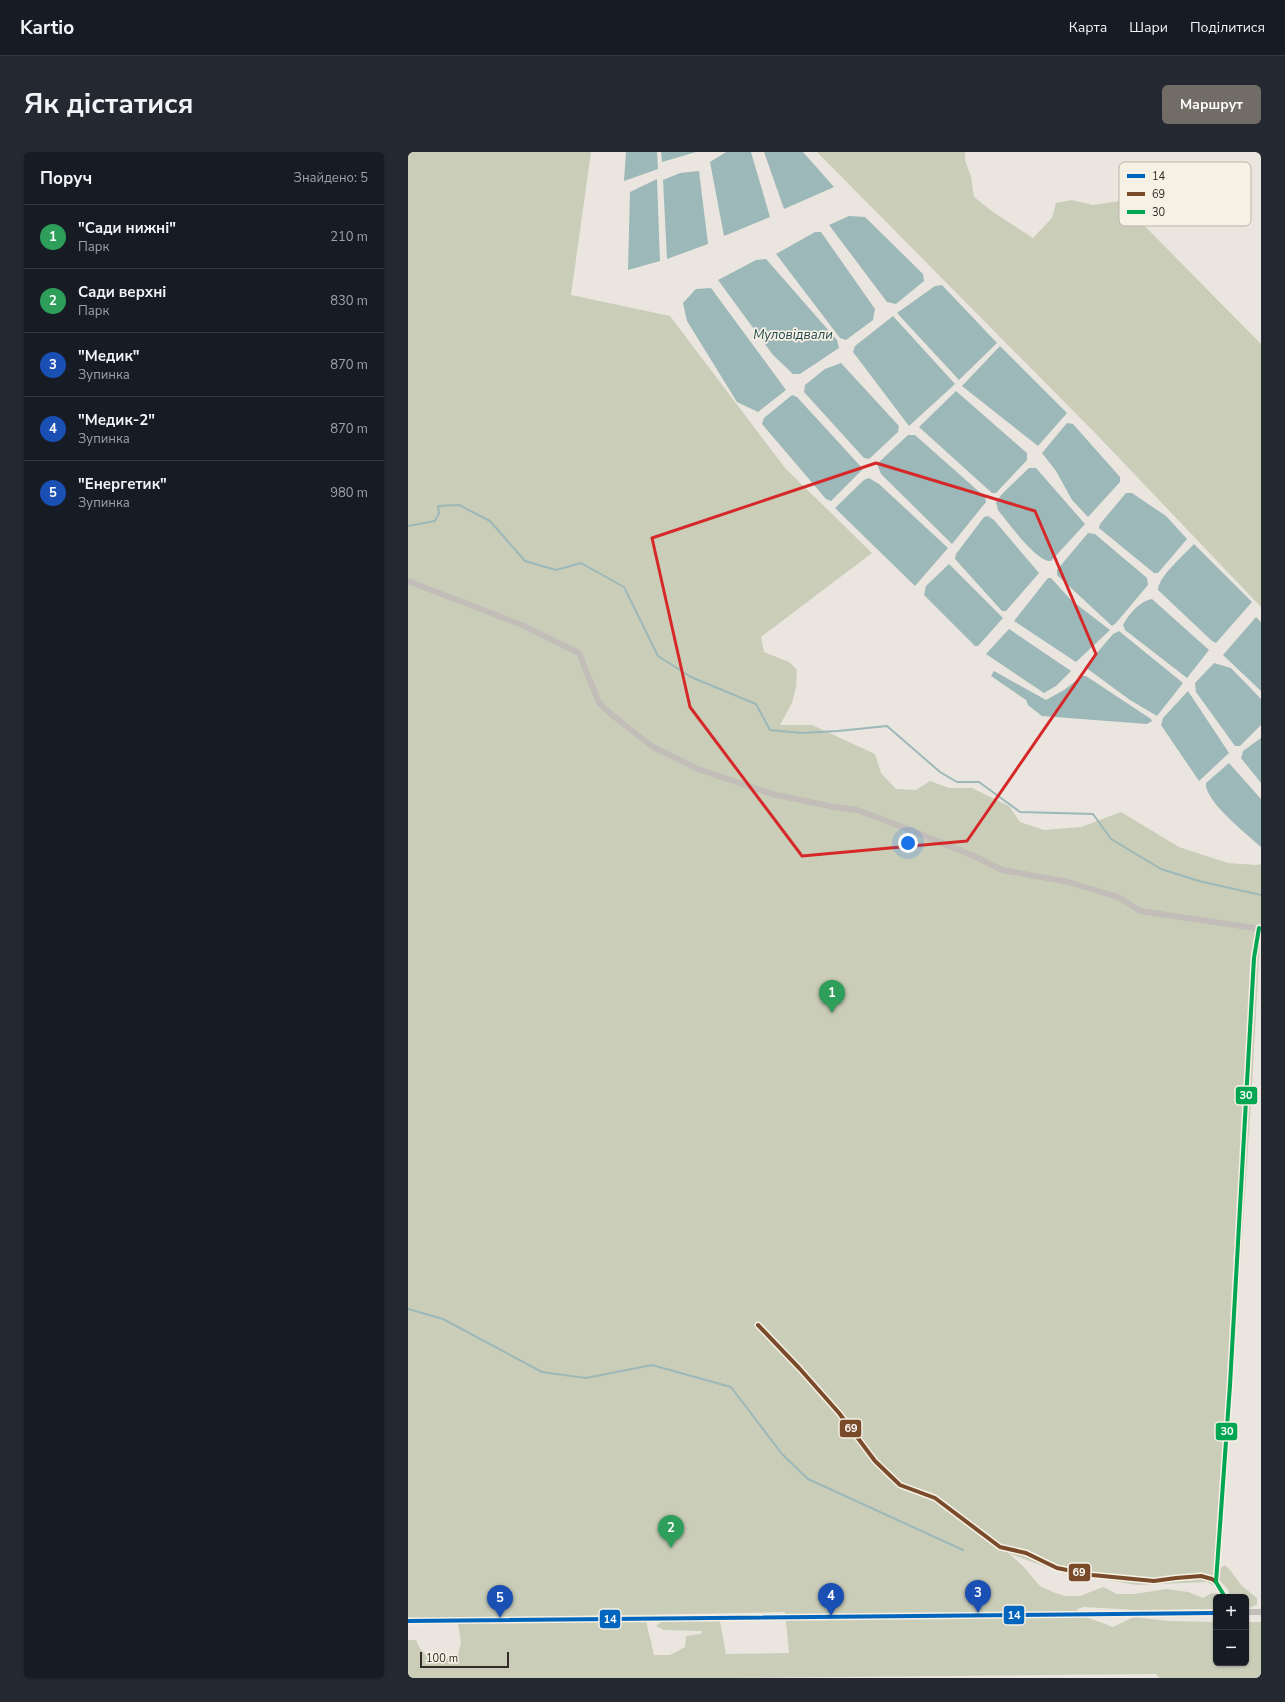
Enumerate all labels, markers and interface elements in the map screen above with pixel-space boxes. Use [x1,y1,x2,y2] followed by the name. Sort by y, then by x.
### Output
[20,15,74,41] text: Kartio
[1069,18,1107,37] text: Карта
[1129,18,1168,37] text: Шари
[1190,18,1265,37] text: Поділитися
[24,85,193,123] text: Як дістатися
[1162,85,1261,124] button: Маршрут
[1119,162,1251,226] legend
[40,167,92,190] text: Поруч
[294,169,368,187] text: Знайдено: 5
[1152,169,1166,184] text: 14
[1152,187,1165,202] text: 69
[1152,205,1166,220] text: 30
[78,218,176,238] text: "Сади нижні"
[49,228,57,246] text: 1
[330,228,368,246] text: 210 m
[78,238,109,256] text: Парк
[78,282,166,302] text: Сади верхні
[49,292,57,310] text: 2
[330,292,368,310] text: 830 m
[78,302,109,320] text: Парк
[753,326,833,344] water label: Муловідвали
[78,346,140,366] text: "Медик"
[49,356,57,374] text: 3
[330,356,368,374] text: 870 m
[78,366,130,384] text: Зупинка
[78,410,155,430] text: "Медик-2"
[49,420,57,438] text: 4
[330,420,368,438] text: 870 m
[78,430,130,448] text: Зупинка
[78,474,167,494] text: "Енергетик"
[49,484,57,502] text: 5
[330,484,368,502] text: 980 m
[78,494,130,512] text: Зупинка
[898,833,918,853] your location
[819,980,845,1013] pin: 1
[1235,1086,1258,1105] line badge: 30
[1239,1088,1253,1103] text: 30
[839,1419,862,1438] line badge: 69
[844,1421,858,1436] text: 69
[1215,1422,1238,1441] line badge: 30
[1220,1424,1234,1439] text: 30
[658,1515,684,1548] pin: 2
[1068,1563,1091,1582] line badge: 69
[1072,1565,1086,1580] text: 69
[965,1580,991,1613] pin: 3
[818,1583,844,1616] pin: 4
[487,1585,513,1618] pin: 5
[1213,1594,1249,1666] map controls
[1213,1594,1249,1630] button: +
[1003,1605,1025,1625] line badge: 14
[1007,1608,1021,1623] text: 14
[599,1609,621,1629] line badge: 14
[603,1612,617,1627] text: 14
[1213,1630,1249,1666] button: −
[420,1650,509,1669] scale bar
[426,1651,458,1666] text: 100 m

